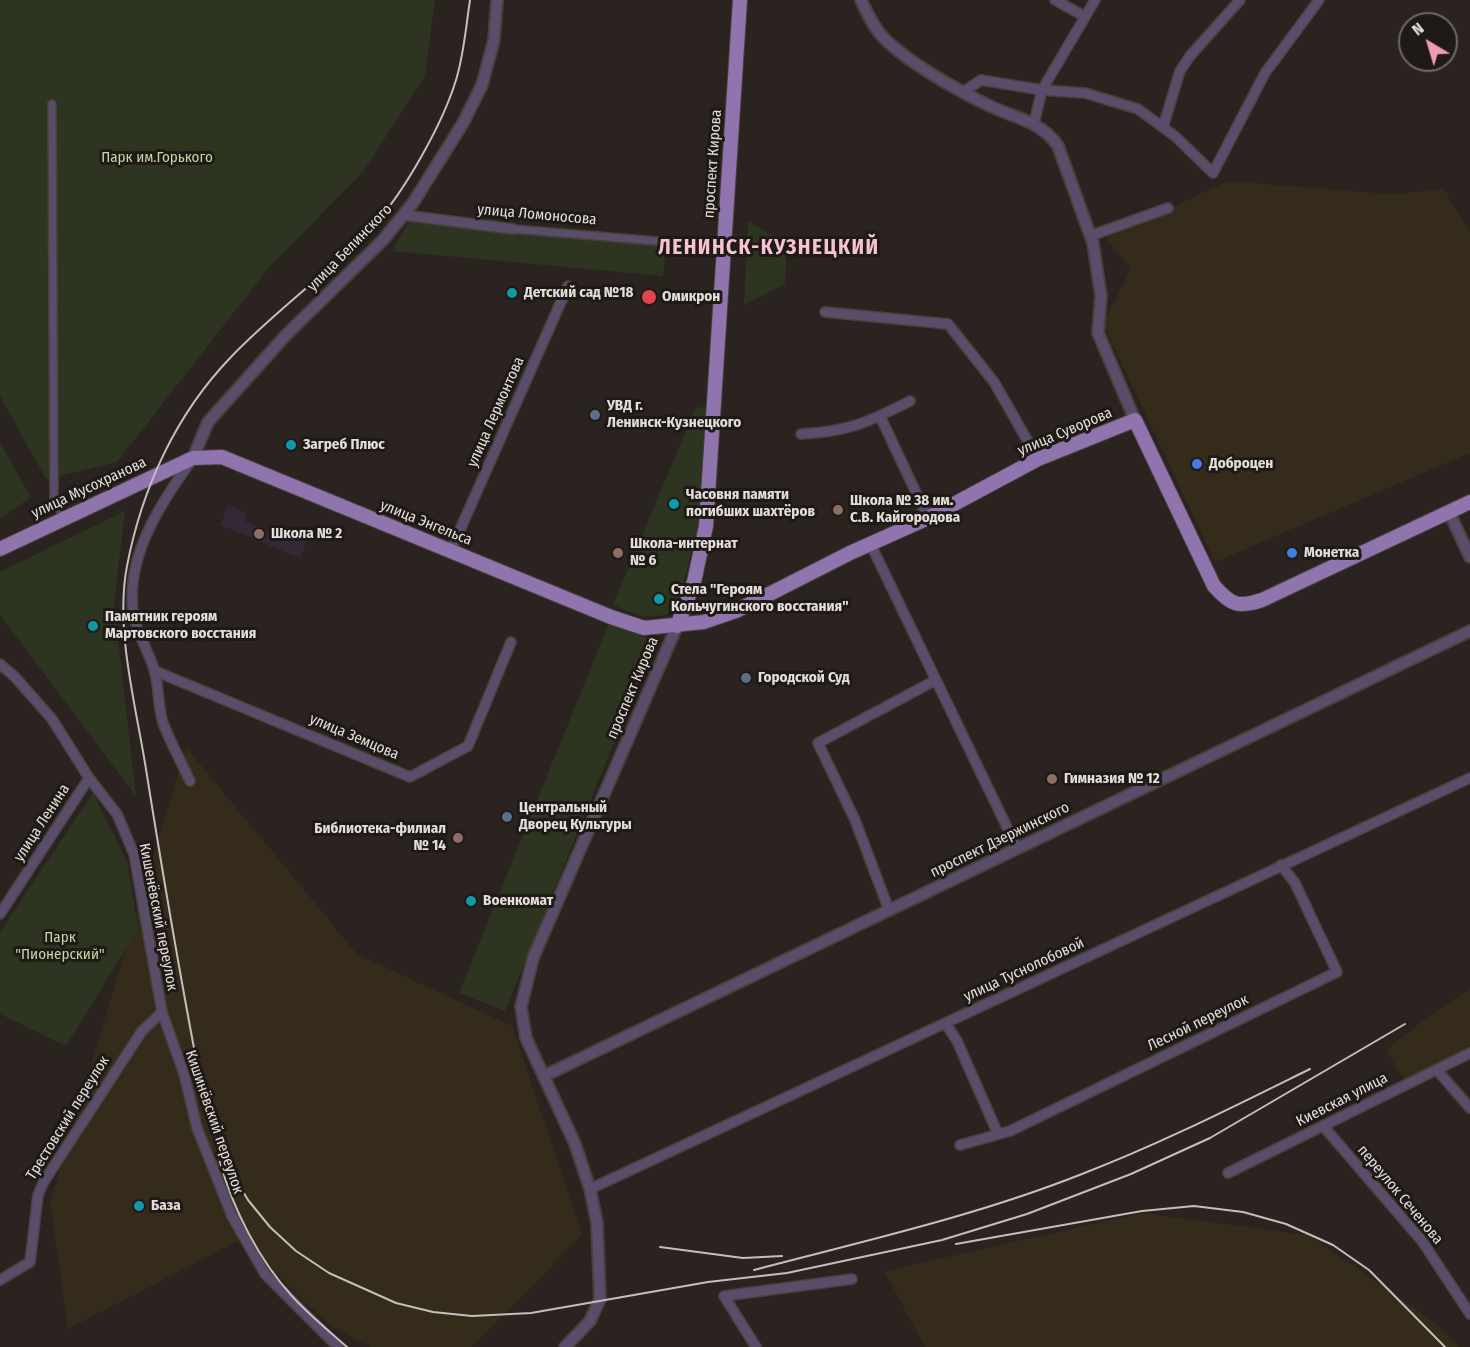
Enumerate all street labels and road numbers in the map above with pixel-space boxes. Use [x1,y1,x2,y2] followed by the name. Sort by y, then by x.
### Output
[700,109,726,219] street label: проспект Кирова
[304,201,396,295] street label: улица Белинского
[477,201,597,229] street label: улица Ломоносова
[464,354,528,470] street label: улица Лермонтова
[1015,404,1115,460] street label: улица Суворова
[29,453,149,523] street label: улица Мусохранова
[378,496,474,550] street label: улица Энгельса
[603,634,663,742] street label: проспект Кирова
[307,710,401,764] street label: улица Земцова
[10,781,74,865] street label: улица Ленина
[927,798,1073,882] street label: проспект Дзержинского
[135,842,181,992] street label: Кишенёвский переулок
[961,934,1087,1006] street label: улица Туснолобовой
[1145,991,1251,1055] street label: Лесной переулок
[181,1048,247,1196] street label: Кишинёвский переулок
[23,1053,113,1183] street label: Трестовский переулок
[1293,1069,1391,1131] street label: Киевская улица
[1353,1142,1447,1248] street label: переулок Сеченова

